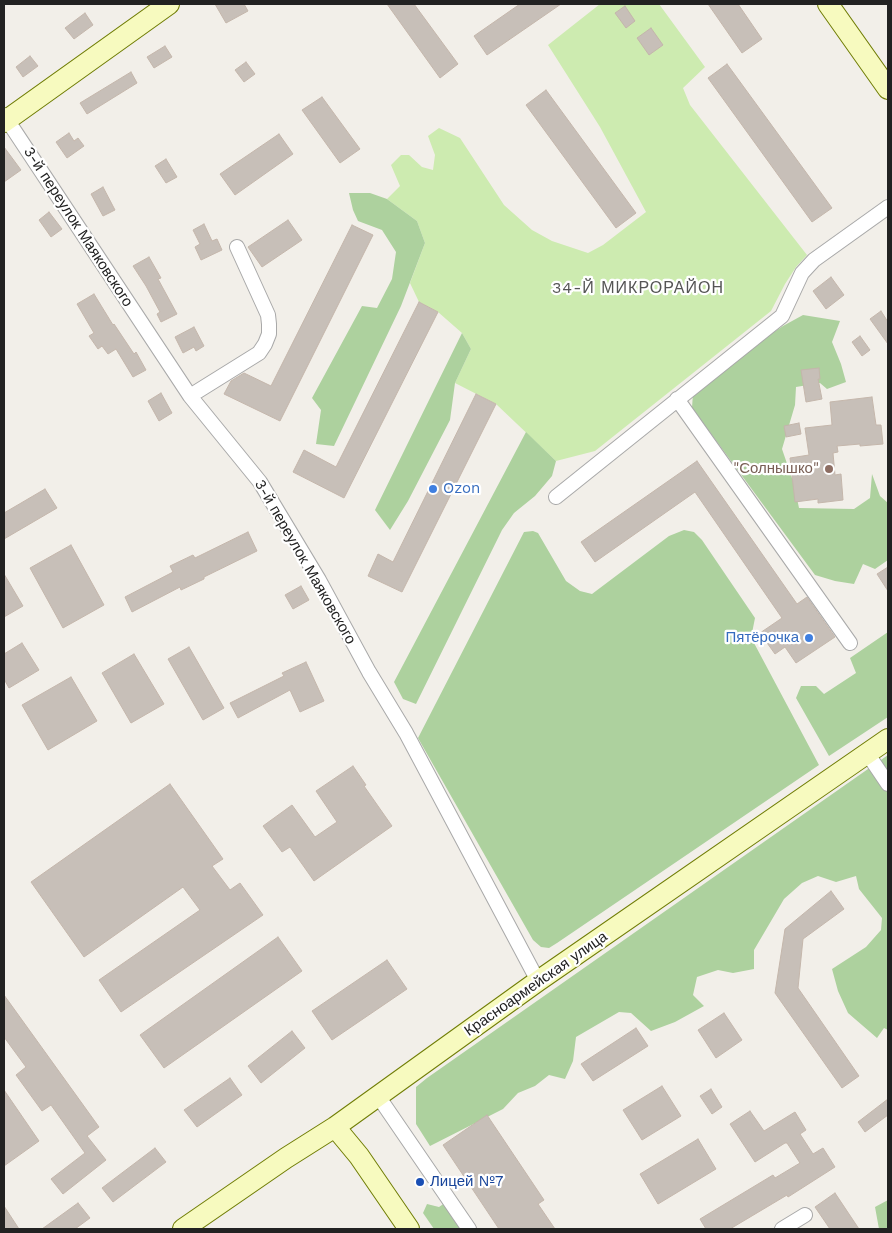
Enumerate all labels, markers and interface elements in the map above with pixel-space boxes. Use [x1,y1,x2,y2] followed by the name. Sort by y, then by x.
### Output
[20,144,136,310] street label: 3-й переулок Маяковского
[550,278,726,298] district label: 34-Й МИКРОРАЙОН
[733,460,819,478] place label: "Солнышко"
[823,463,835,475] marker: "Солнышко"
[250,477,360,647] street label: 3-й переулок Маяковского
[443,480,480,498] place label: Ozon
[427,483,439,495] marker: Ozon
[725,629,799,647] place label: Пятёрочка
[803,632,815,644] marker: Пятёрочка
[461,928,611,1040] street label: Красноармейская улица
[430,1173,503,1191] place label: Лицей №7
[414,1176,426,1188] marker: Лицей №7

